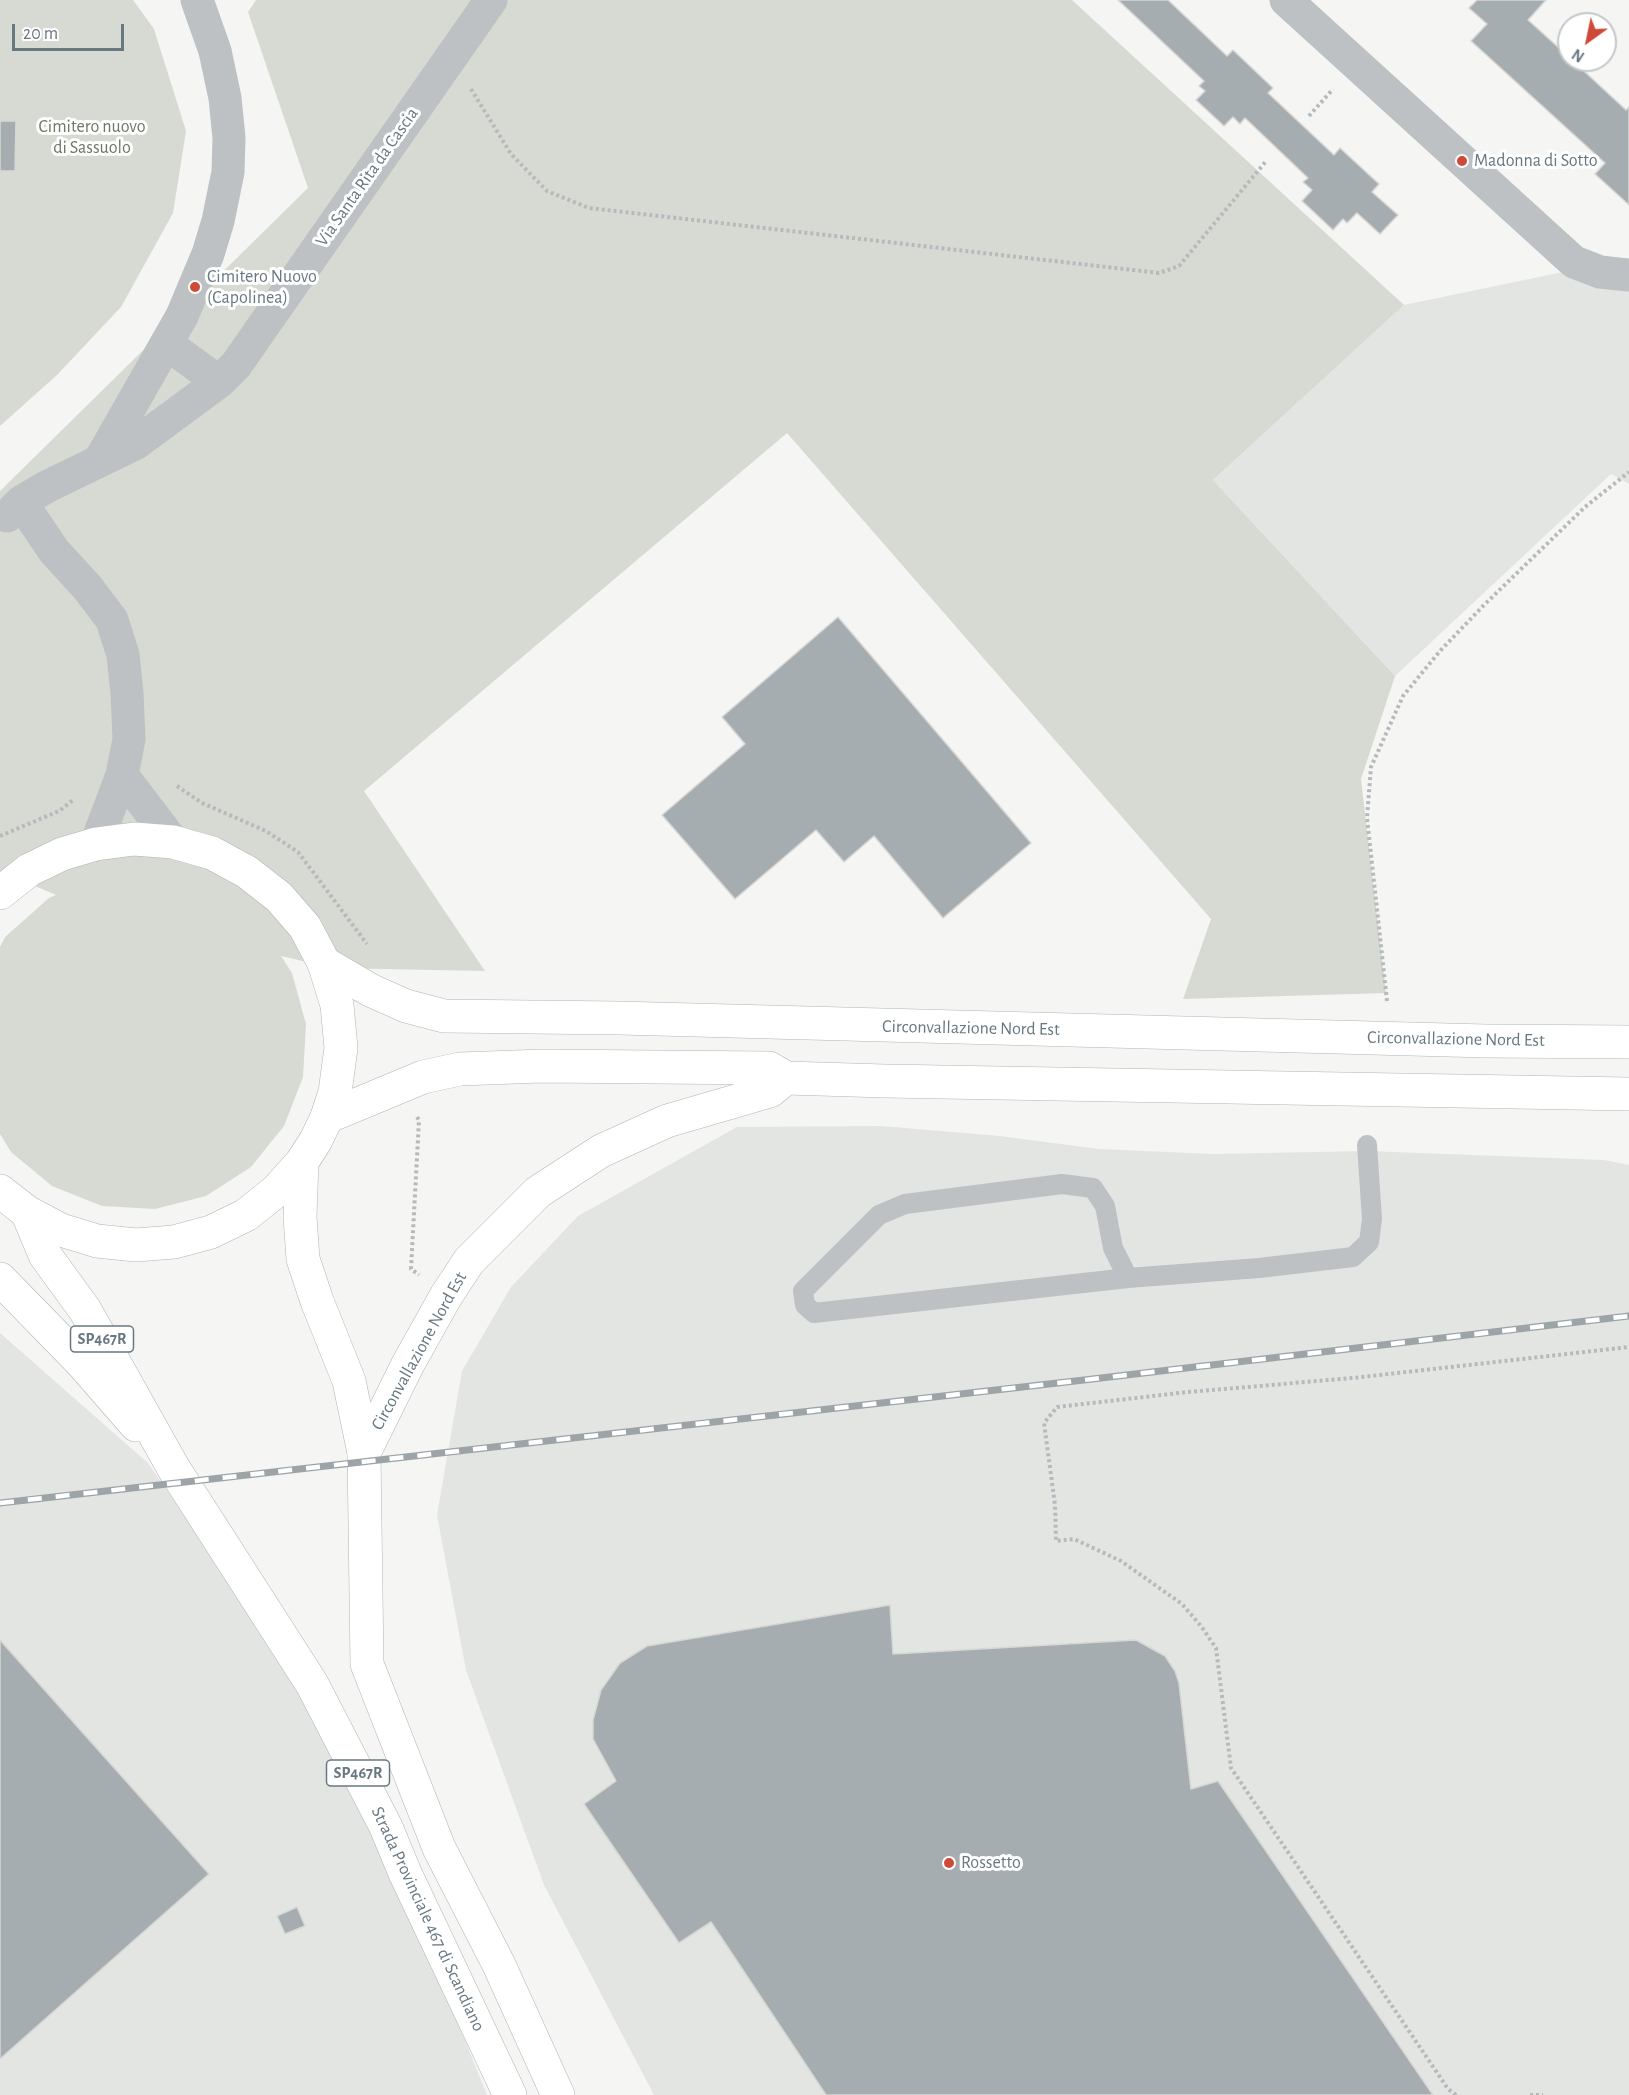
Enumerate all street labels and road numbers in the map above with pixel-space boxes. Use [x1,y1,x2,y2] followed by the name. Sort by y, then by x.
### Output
[311,104,423,250] street label: Via Santa Rita da Cascia
[882,1016,1060,1040] street label: Circonvallazione Nord Est
[1367,1027,1545,1051] street label: Circonvallazione Nord Est
[366,1268,472,1434] street label: Circonvallazione Nord Est
[70,1326,134,1352] road number: SP467R
[326,1760,389,1786] road number: SP467R
[366,1803,490,2035] street label: Strada Provinciale 467 di Scandiano

